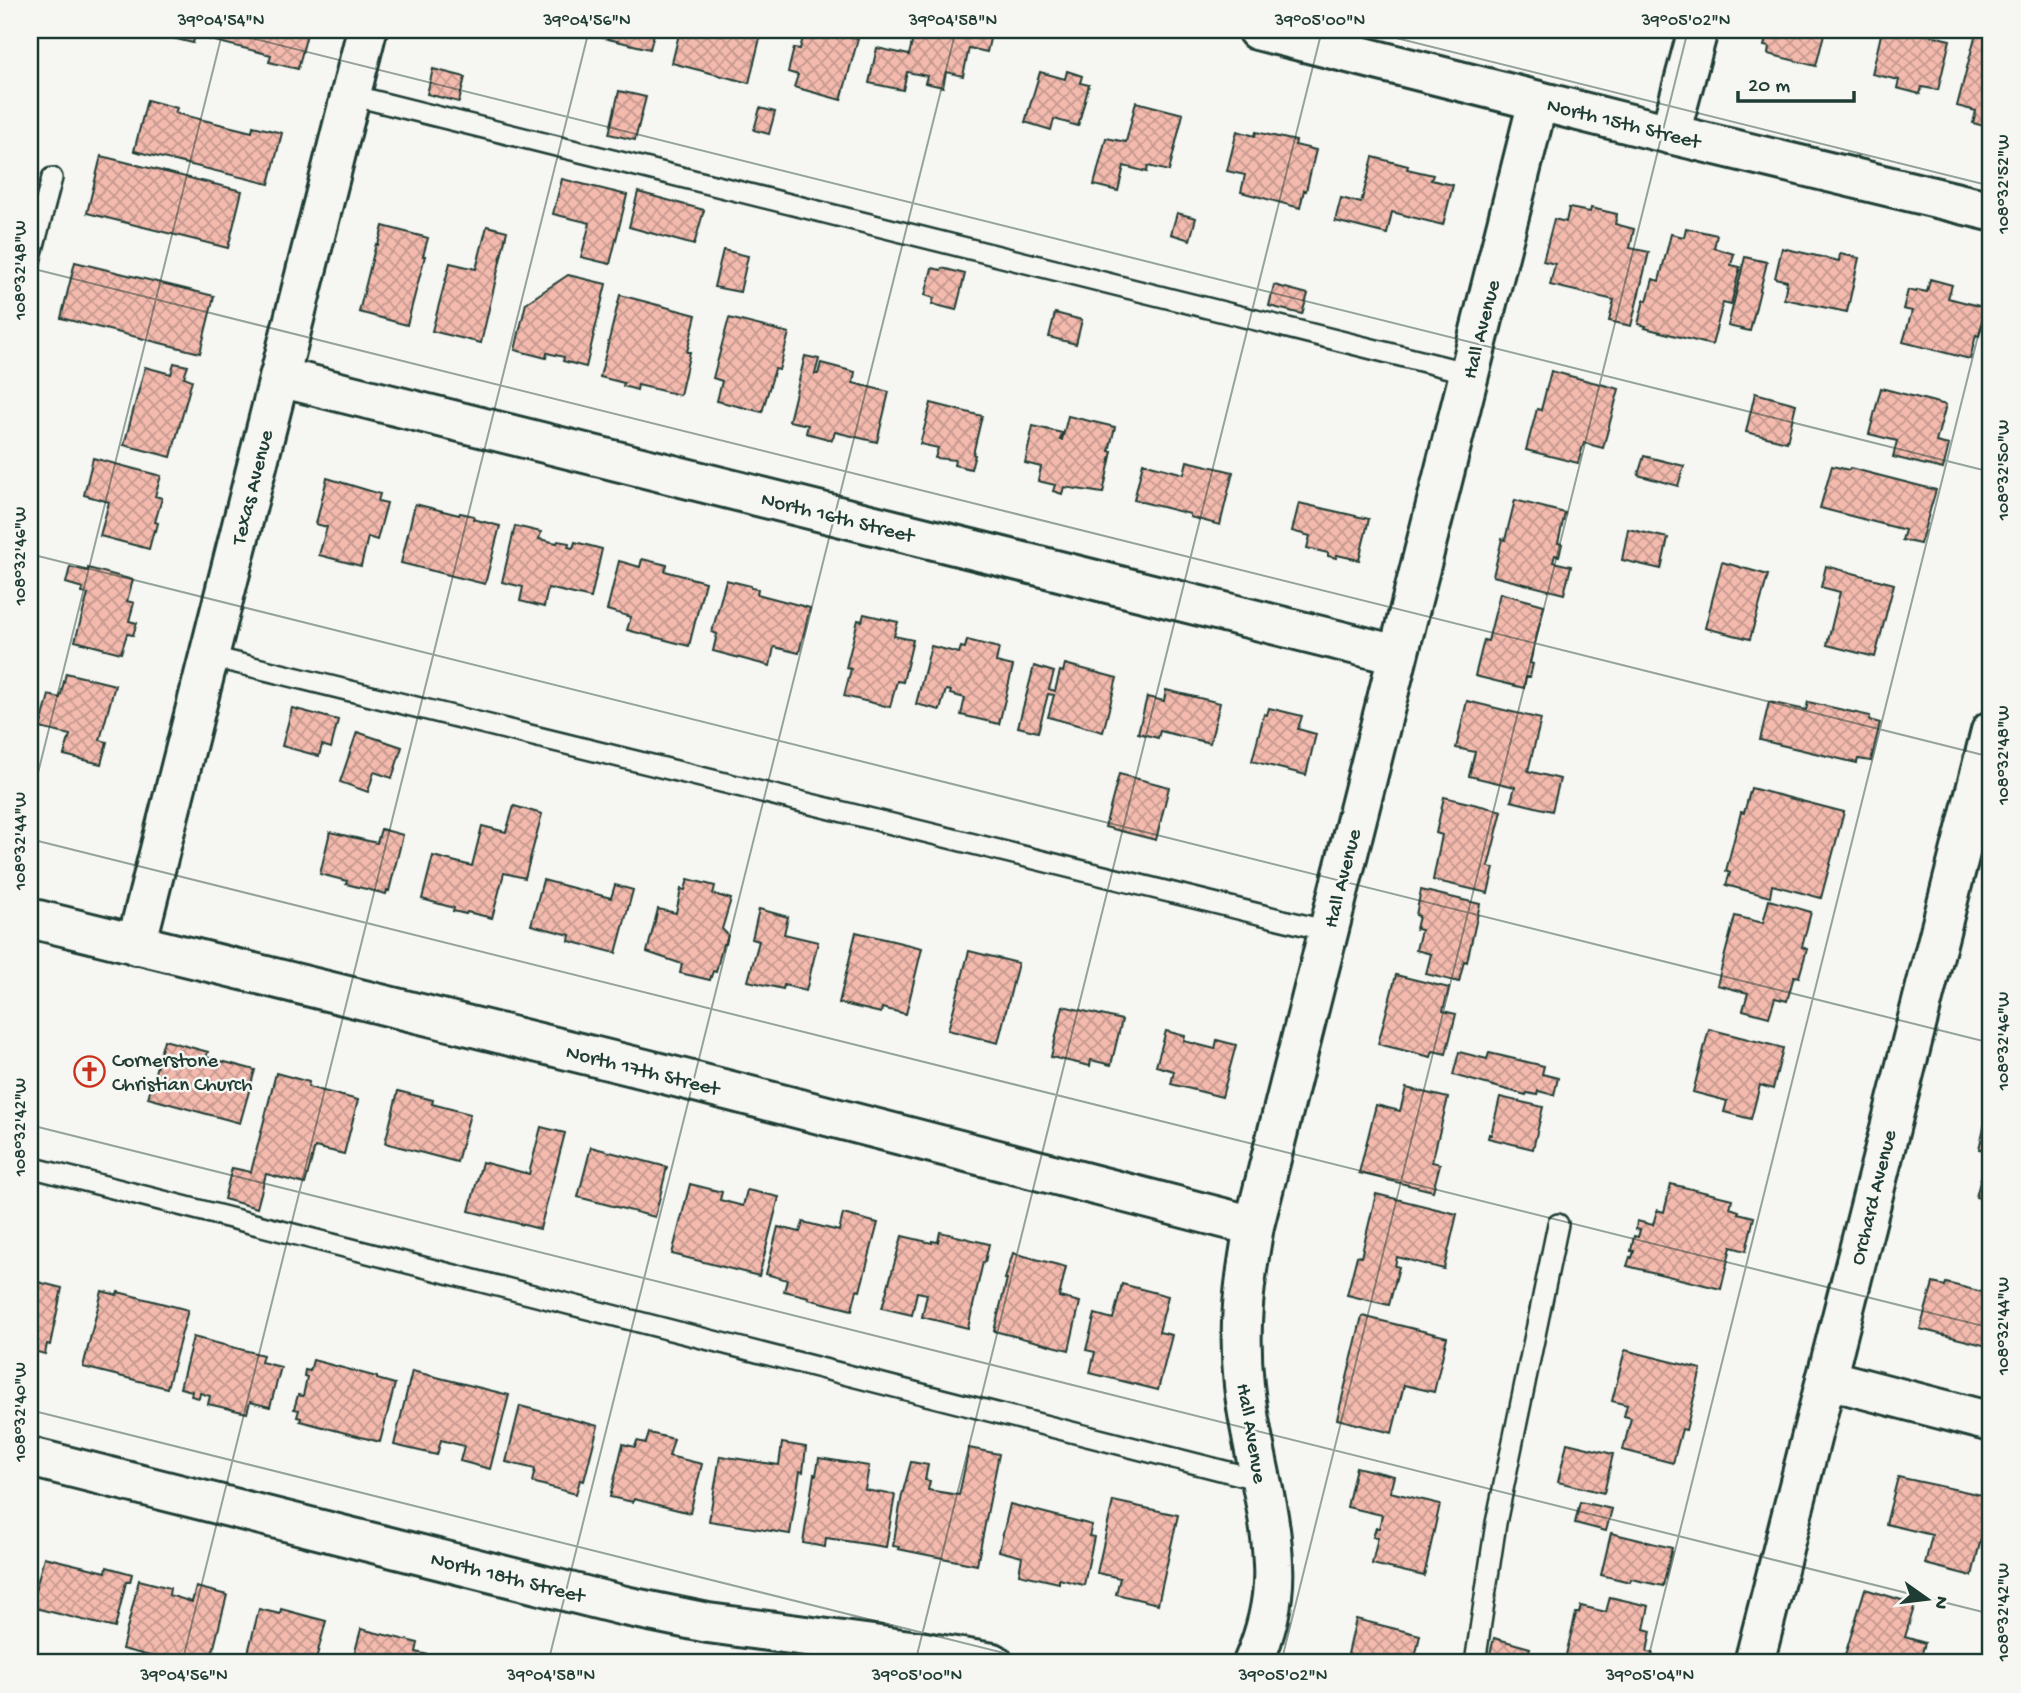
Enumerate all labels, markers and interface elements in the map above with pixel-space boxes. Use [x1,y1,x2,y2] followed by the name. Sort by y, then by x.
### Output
[177,11,264,32] text: 39°04'54"N
[542,11,631,32] text: 39°04'56"N
[908,11,997,32] text: 39°04'58"N
[1274,11,1365,32] text: 39°05'00"N
[1641,11,1731,32] text: 39°05'02"N
[1738,60,1853,104] scale bar
[1748,75,1790,100] text: 20 m
[1544,94,1705,157] street label: North 15th Street
[1994,134,2015,235] text: 108°32'52"W
[11,220,32,321] text: 108°32'48"W
[1459,277,1508,382] street label: Hall Avenue
[1994,420,2015,521] text: 108°32'50"W
[228,427,281,549] street label: Texas Avenue
[758,488,919,551] street label: North 16th Street
[11,507,32,606] text: 108°32'46"W
[1994,705,2015,806] text: 108°32'48"W
[11,792,32,891] text: 108°32'44"W
[1320,826,1369,931] street label: Hall Avenue
[1994,992,2015,1091] text: 108°32'46"W
[563,1041,724,1104] street label: North 17th Street
[112,1050,252,1099] place label: Cornerstone Christian Church
[72,1054,106,1088] church icon: Cornerstone Christian Church
[11,1078,32,1177] text: 108°32'42"W
[1847,1127,1904,1268] street label: Orchard Avenue
[1994,1277,2015,1376] text: 108°32'44"W
[11,1362,32,1463] text: 108°32'40"W
[1228,1382,1271,1487] street label: Hall Avenue
[428,1548,589,1611] street label: North 18th Street
[1994,1563,2015,1662] text: 108°32'42"W
[1892,1564,1962,1634] north arrow
[1927,1593,1953,1611] text: N
[139,1666,228,1687] text: 39°04'56"N
[506,1666,595,1687] text: 39°04'58"N
[871,1666,962,1687] text: 39°05'00"N
[1238,1666,1328,1687] text: 39°05'02"N
[1605,1666,1694,1687] text: 39°05'04"N

